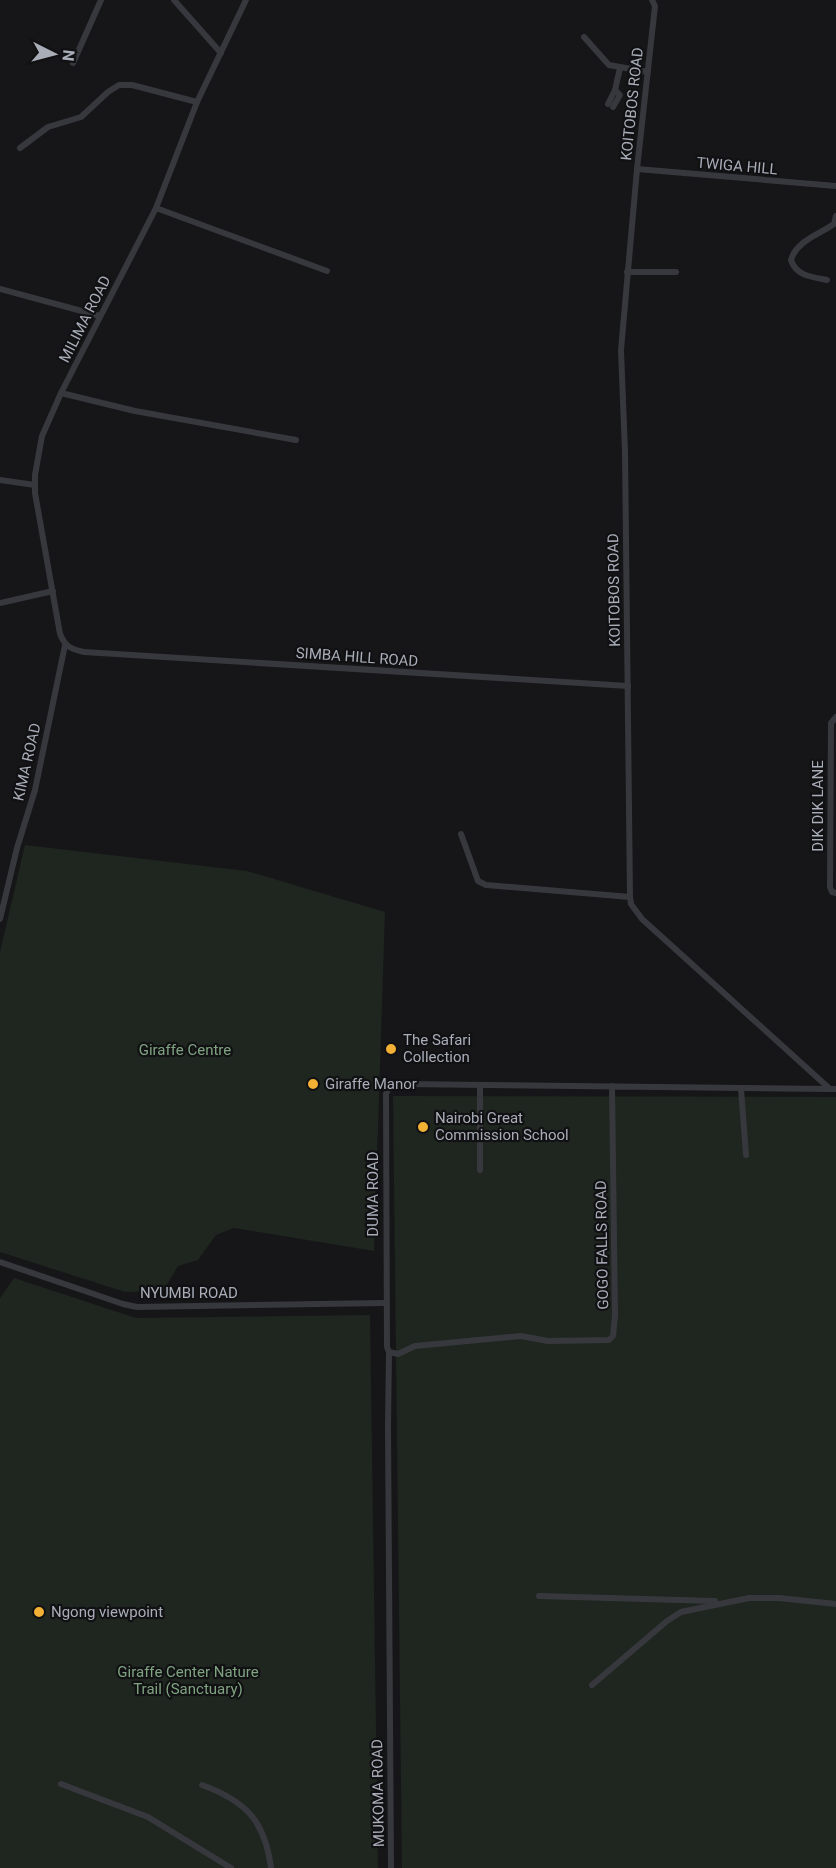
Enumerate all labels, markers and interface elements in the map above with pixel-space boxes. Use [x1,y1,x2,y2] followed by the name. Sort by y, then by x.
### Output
[24,24,84,84] north arrow
[617,46,647,162] street label: KOITOBOS ROAD
[58,49,78,62] text: N
[696,153,778,179] street label: TWIGA HILL
[55,273,115,365] street label: MILIMA ROAD
[604,533,624,647] street label: KOITOBOS ROAD
[295,644,419,670] street label: SIMBA HILL ROAD
[9,721,45,803] street label: KIMA ROAD
[809,760,827,852] street label: DIK DIK LANE
[403,1031,471,1066] place label: The Safari Collection
[139,1041,231,1059] park label: Giraffe Centre
[384,1042,398,1056] marker: The Safari Collection
[325,1075,417,1093] place label: Giraffe Manor
[306,1077,320,1091] marker: Giraffe Manor
[435,1109,569,1144] place label: Nairobi Great Commission School
[416,1120,430,1134] marker: Nairobi Great Commission School
[364,1151,382,1237] street label: DUMA ROAD
[592,1180,612,1310] street label: GOGO FALLS ROAD
[140,1284,238,1302] street label: NYUMBI ROAD
[51,1603,163,1621] place label: Ngong viewpoint
[32,1605,46,1619] marker: Ngong viewpoint
[117,1663,259,1698] park label: Giraffe Center Nature Trail (Sanctuary)
[368,1739,388,1847] street label: MUKOMA ROAD

